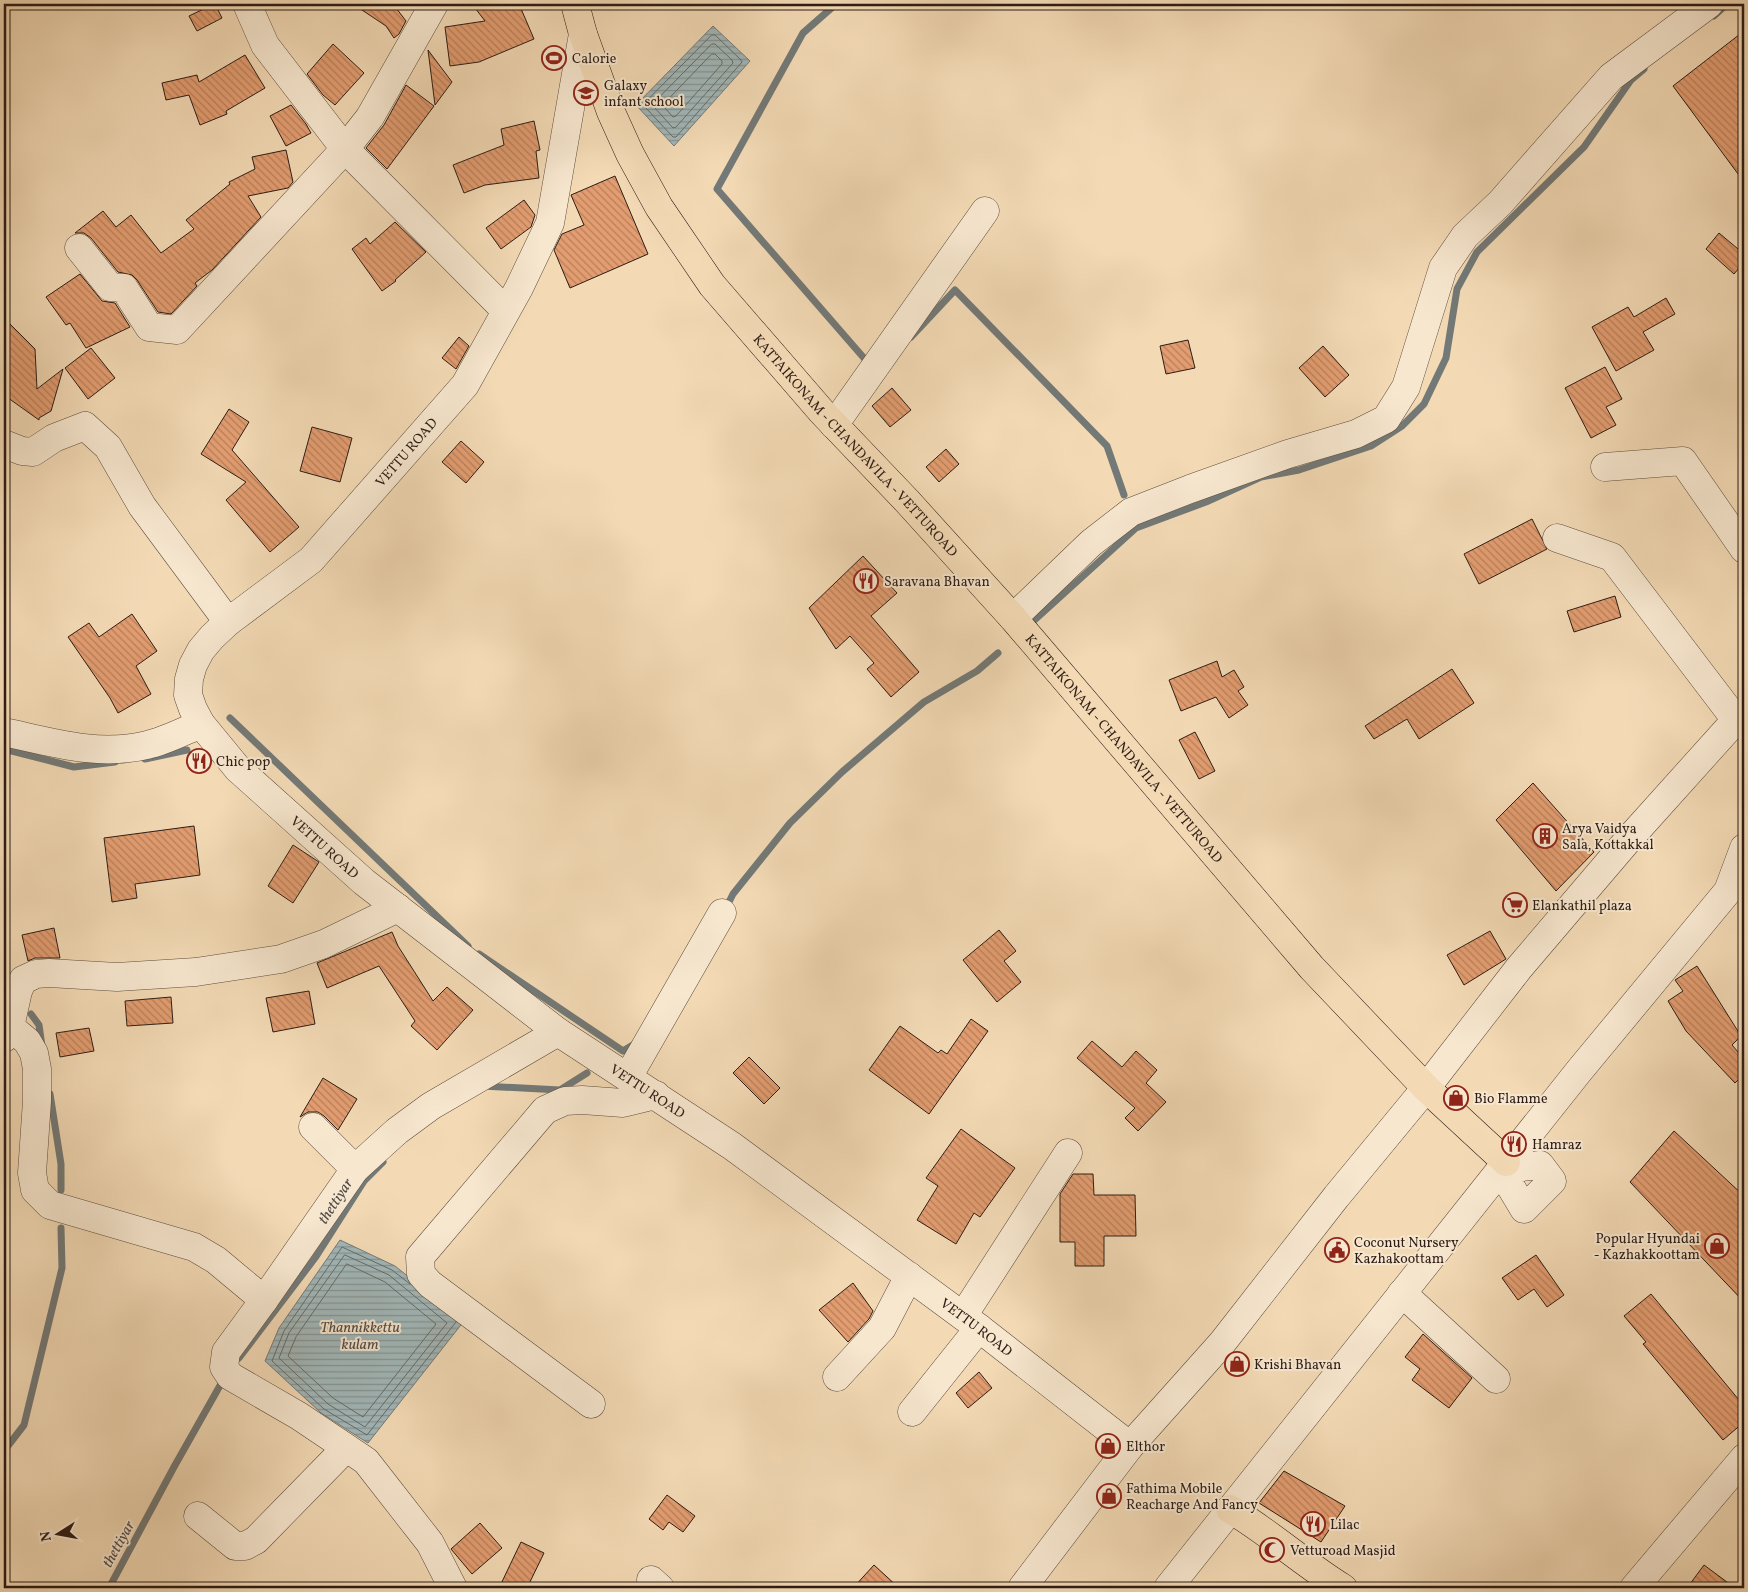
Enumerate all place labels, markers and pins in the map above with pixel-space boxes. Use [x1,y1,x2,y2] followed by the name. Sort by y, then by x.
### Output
[541,45,567,71] sports icon: Calorie
[572,50,617,69] place label: Calorie
[604,77,684,112] place label: Galaxy infant school
[573,80,599,106] school or university icon: Galaxy infant school
[853,568,879,594] restaurant icon: Saravana Bhavan
[884,573,990,592] place label: Saravana Bhavan
[186,748,212,774] restaurant icon: Chic pop
[216,753,270,772] place label: Chic pop
[1562,820,1654,855] place label: Arya Vaidya Sala, Kottakkal
[1532,823,1558,849] building icon: Arya Vaidya Sala, Kottakkal
[1502,892,1528,918] supermarket icon: Elankathil plaza
[1532,897,1632,916] place label: Elankathil plaza
[1443,1085,1469,1111] shop icon: Bio Flamme
[1474,1090,1548,1109] place label: Bio Flamme
[1501,1131,1527,1157] restaurant icon: Hamraz
[1532,1136,1582,1155] place label: Hamraz
[1594,1230,1700,1265] place label: Popular Hyundai - Kazhakkoottam
[1704,1233,1730,1259] shop icon: Popular Hyundai - Kazhakkoottam
[1354,1234,1459,1269] place label: Coconut Nursery Kazhakoottam
[1324,1237,1350,1263] public building icon: Coconut Nursery Kazhakoottam
[1224,1351,1250,1377] shop icon: Krishi Bhavan
[1254,1356,1341,1375] place label: Krishi Bhavan
[1095,1433,1121,1459] shop icon: Elthor
[1126,1438,1165,1457] place label: Elthor
[1126,1480,1258,1515] place label: Fathima Mobile Reacharge And Fancy
[1096,1483,1122,1509] shop icon: Fathima Mobile Reacharge And Fancy
[1300,1511,1326,1537] restaurant icon: Lilac
[1330,1516,1359,1535] place label: Lilac
[1259,1537,1285,1563] mosque icon: Vetturoad Masjid
[1290,1542,1396,1561] place label: Vetturoad Masjid

